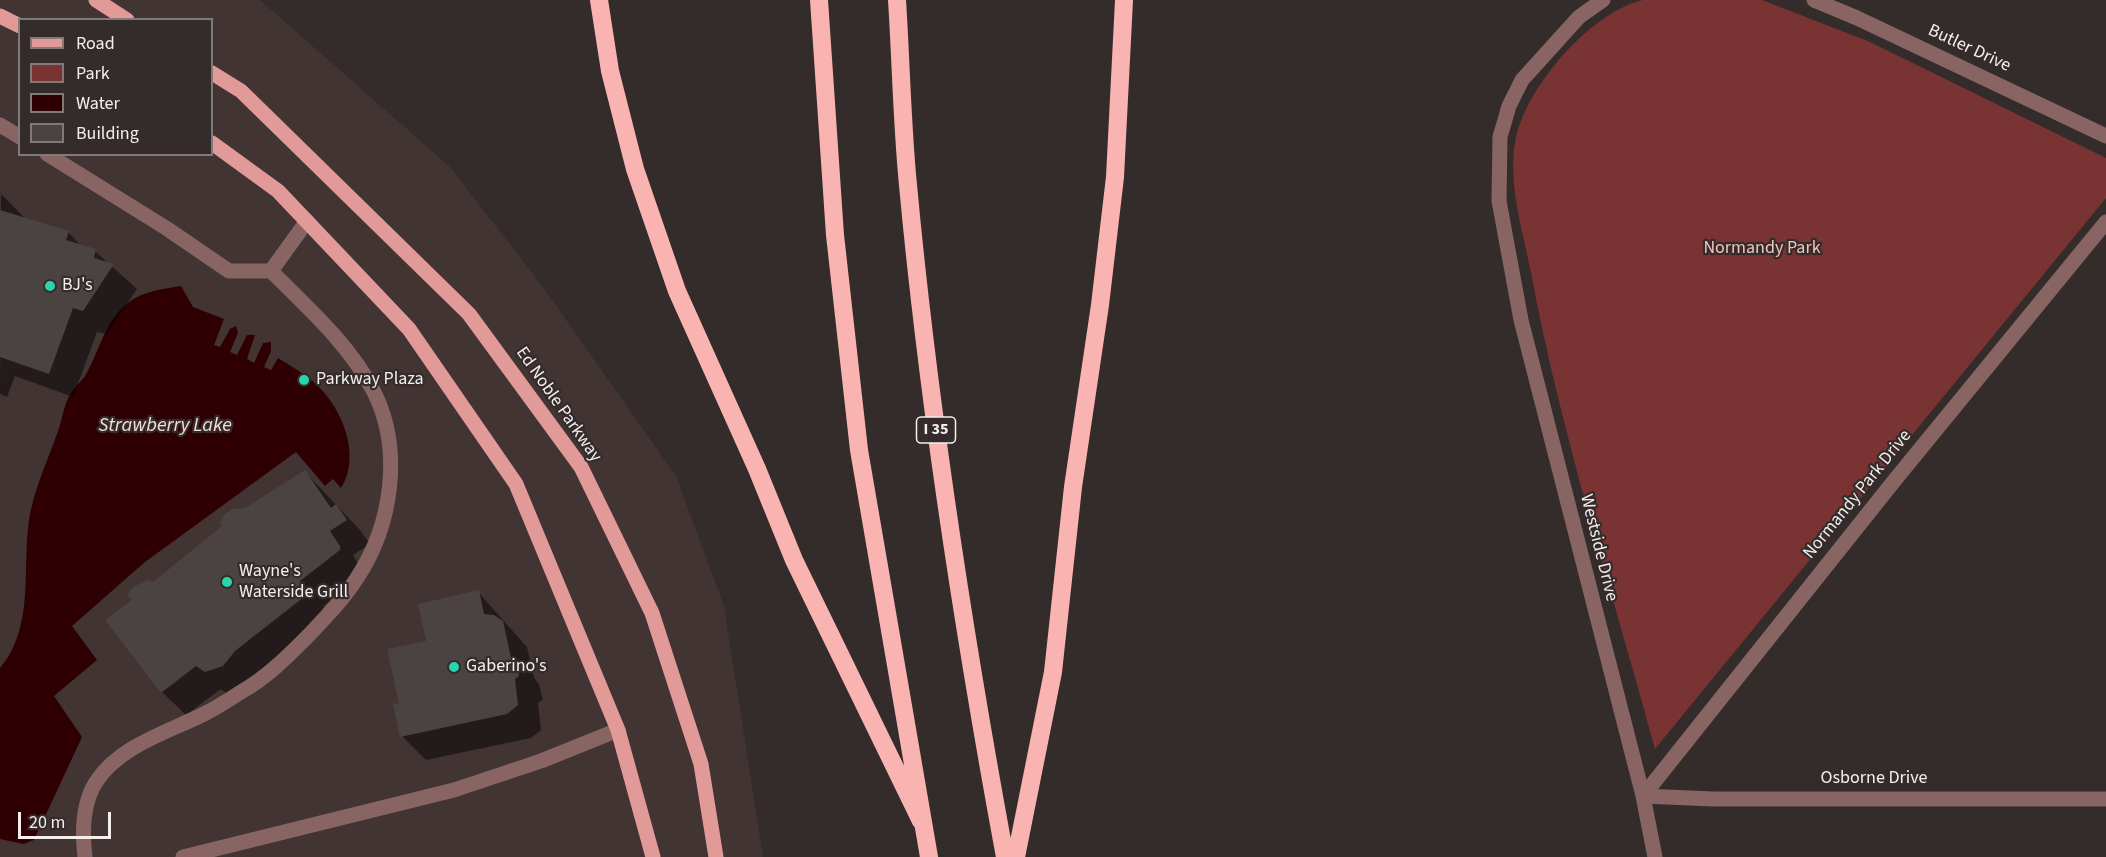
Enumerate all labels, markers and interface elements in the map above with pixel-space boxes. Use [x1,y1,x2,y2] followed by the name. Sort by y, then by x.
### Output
[18,18,213,156] legend
[1924,20,2014,78] street label: Butler Drive
[76,31,115,56] text: Road
[76,61,110,86] text: Park
[76,91,120,116] text: Water
[76,121,139,146] text: Building
[1703,238,1821,260] park label: Normandy Park
[62,275,93,297] place label: BJ's
[43,279,57,293] marker: BJ's
[510,343,606,467] street label: Ed Noble Parkway
[316,369,424,391] place label: Parkway Plaza
[297,373,311,387] marker: Parkway Plaza
[98,415,232,439] water label: Strawberry Lake
[916,417,956,443] road number: I 35
[1799,426,1917,564] street label: Normandy Park Drive
[1574,492,1622,604] street label: Westside Drive
[239,561,348,604] place label: Wayne's Waterside Grill
[220,575,234,589] marker: Wayne's Waterside Grill
[466,656,546,678] place label: Gaberino's
[447,660,461,674] marker: Gaberino's
[1821,768,1927,790] street label: Osborne Drive
[21,800,114,838] scale bar
[29,810,65,835] text: 20 m

